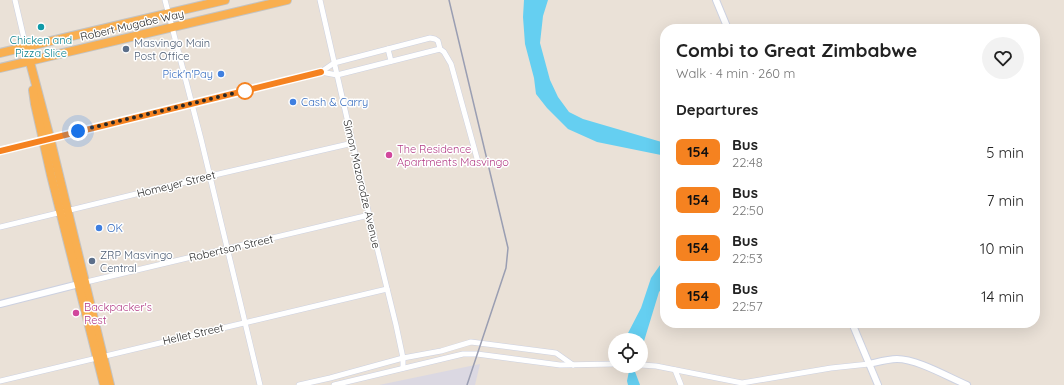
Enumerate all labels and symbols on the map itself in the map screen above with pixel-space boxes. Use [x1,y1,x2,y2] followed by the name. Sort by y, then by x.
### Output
[79,6,185,44] street label: Robert Mugabe Way
[36,22,46,32] marker: Chicken and Pizza Slice
[10,33,72,60] place label: Chicken and Pizza Slice
[134,36,210,63] place label: Masvingo Main Post Office
[121,44,131,54] marker: Masvingo Main Post Office
[162,67,213,81] place label: Pick'n'Pay
[216,69,226,79] marker: Pick'n'Pay
[236,82,254,100] unlabelled marker
[301,95,368,109] place label: Cash & Carry
[288,97,298,107] marker: Cash & Carry
[340,118,384,250] street label: Simon Mazorodze Avenue
[68,121,88,141] your location
[397,142,509,169] place label: The Residence Apartments Masvingo
[384,150,394,160] marker: The Residence Apartments Masvingo
[135,167,217,201] street label: Homeyer Street
[107,221,123,235] place label: OK
[94,223,104,233] marker: OK
[187,231,275,265] street label: Robertson Street
[100,248,173,275] place label: ZRP Masvingo Central
[87,256,97,266] marker: ZRP Masvingo Central
[84,300,152,327] place label: Backpacker's Rest
[71,308,81,318] marker: Backpacker's Rest
[161,320,225,348] street label: Hellet Street

